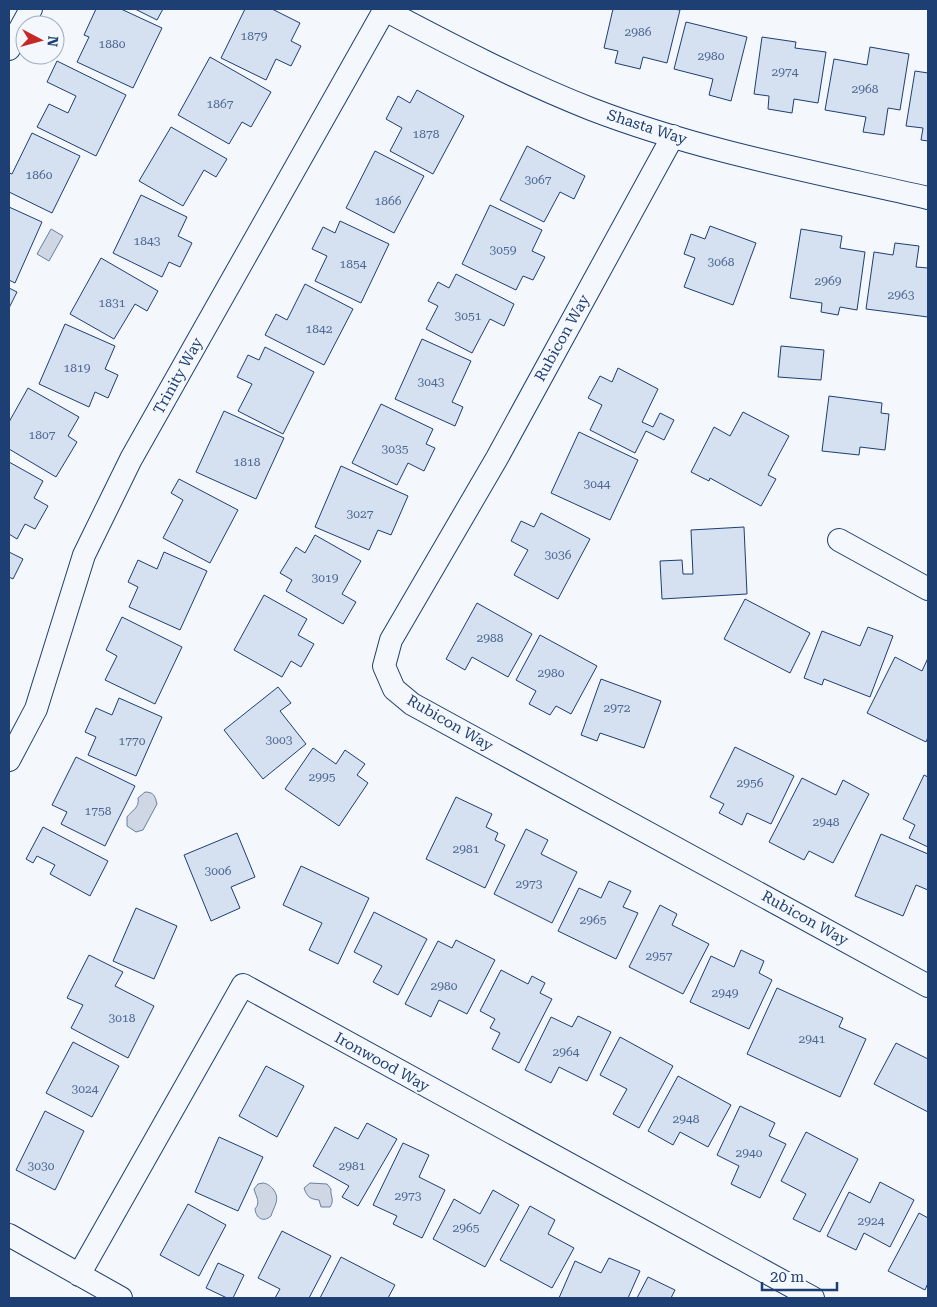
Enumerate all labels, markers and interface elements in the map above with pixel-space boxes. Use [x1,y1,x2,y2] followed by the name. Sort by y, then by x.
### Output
[15,15,65,65] north arrow
[625,25,652,39] house number: 2986
[241,29,268,43] house number: 1879
[44,35,61,48] text: N
[99,37,126,51] house number: 1880
[698,49,725,63] house number: 2980
[772,65,799,79] house number: 2974
[852,82,879,96] house number: 2968
[207,97,234,111] house number: 1867
[605,106,689,148] street label: Shasta Way
[413,127,440,141] house number: 1878
[26,168,53,182] house number: 1860
[525,173,552,187] house number: 3067
[375,194,402,208] house number: 1866
[134,234,161,248] house number: 1843
[490,243,517,257] house number: 3059
[708,255,735,269] house number: 3068
[340,257,367,271] house number: 1854
[815,274,842,288] house number: 2969
[888,288,915,302] house number: 2963
[531,291,593,384] street label: Rubicon Way
[99,296,126,310] house number: 1831
[455,309,482,323] house number: 3051
[306,322,333,336] house number: 1842
[150,334,207,418] street label: Trinity Way
[64,361,91,375] house number: 1819
[418,375,445,389] house number: 3043
[29,428,56,442] house number: 1807
[382,442,409,456] house number: 3035
[234,455,261,469] house number: 1818
[584,477,611,491] house number: 3044
[347,507,374,521] house number: 3027
[545,548,572,562] house number: 3036
[312,571,339,585] house number: 3019
[477,631,504,645] house number: 2988
[538,666,565,680] house number: 2980
[404,691,496,755] street label: Rubicon Way
[604,701,631,715] house number: 2972
[266,733,293,747] house number: 3003
[119,734,146,748] house number: 1770
[309,770,336,784] house number: 2995
[737,776,764,790] house number: 2956
[85,804,112,818] house number: 1758
[813,815,840,829] house number: 2948
[453,842,480,856] house number: 2981
[205,864,232,878] house number: 3006
[516,877,543,891] house number: 2973
[759,887,852,949] street label: Rubicon Way
[580,913,607,927] house number: 2965
[646,949,673,963] house number: 2957
[431,979,458,993] house number: 2980
[712,986,739,1000] house number: 2949
[109,1011,136,1025] house number: 3018
[331,1029,433,1096] street label: Ironwood Way
[799,1032,826,1046] house number: 2941
[553,1045,580,1059] house number: 2964
[72,1082,99,1096] house number: 3024
[673,1112,700,1126] house number: 2948
[736,1146,763,1160] house number: 2940
[28,1159,55,1173] house number: 3030
[339,1159,366,1173] house number: 2981
[395,1189,422,1203] house number: 2973
[858,1214,885,1228] house number: 2924
[453,1221,480,1235] house number: 2965
[762,1260,837,1292] scale bar
[770,1268,805,1286] text: 20 m

